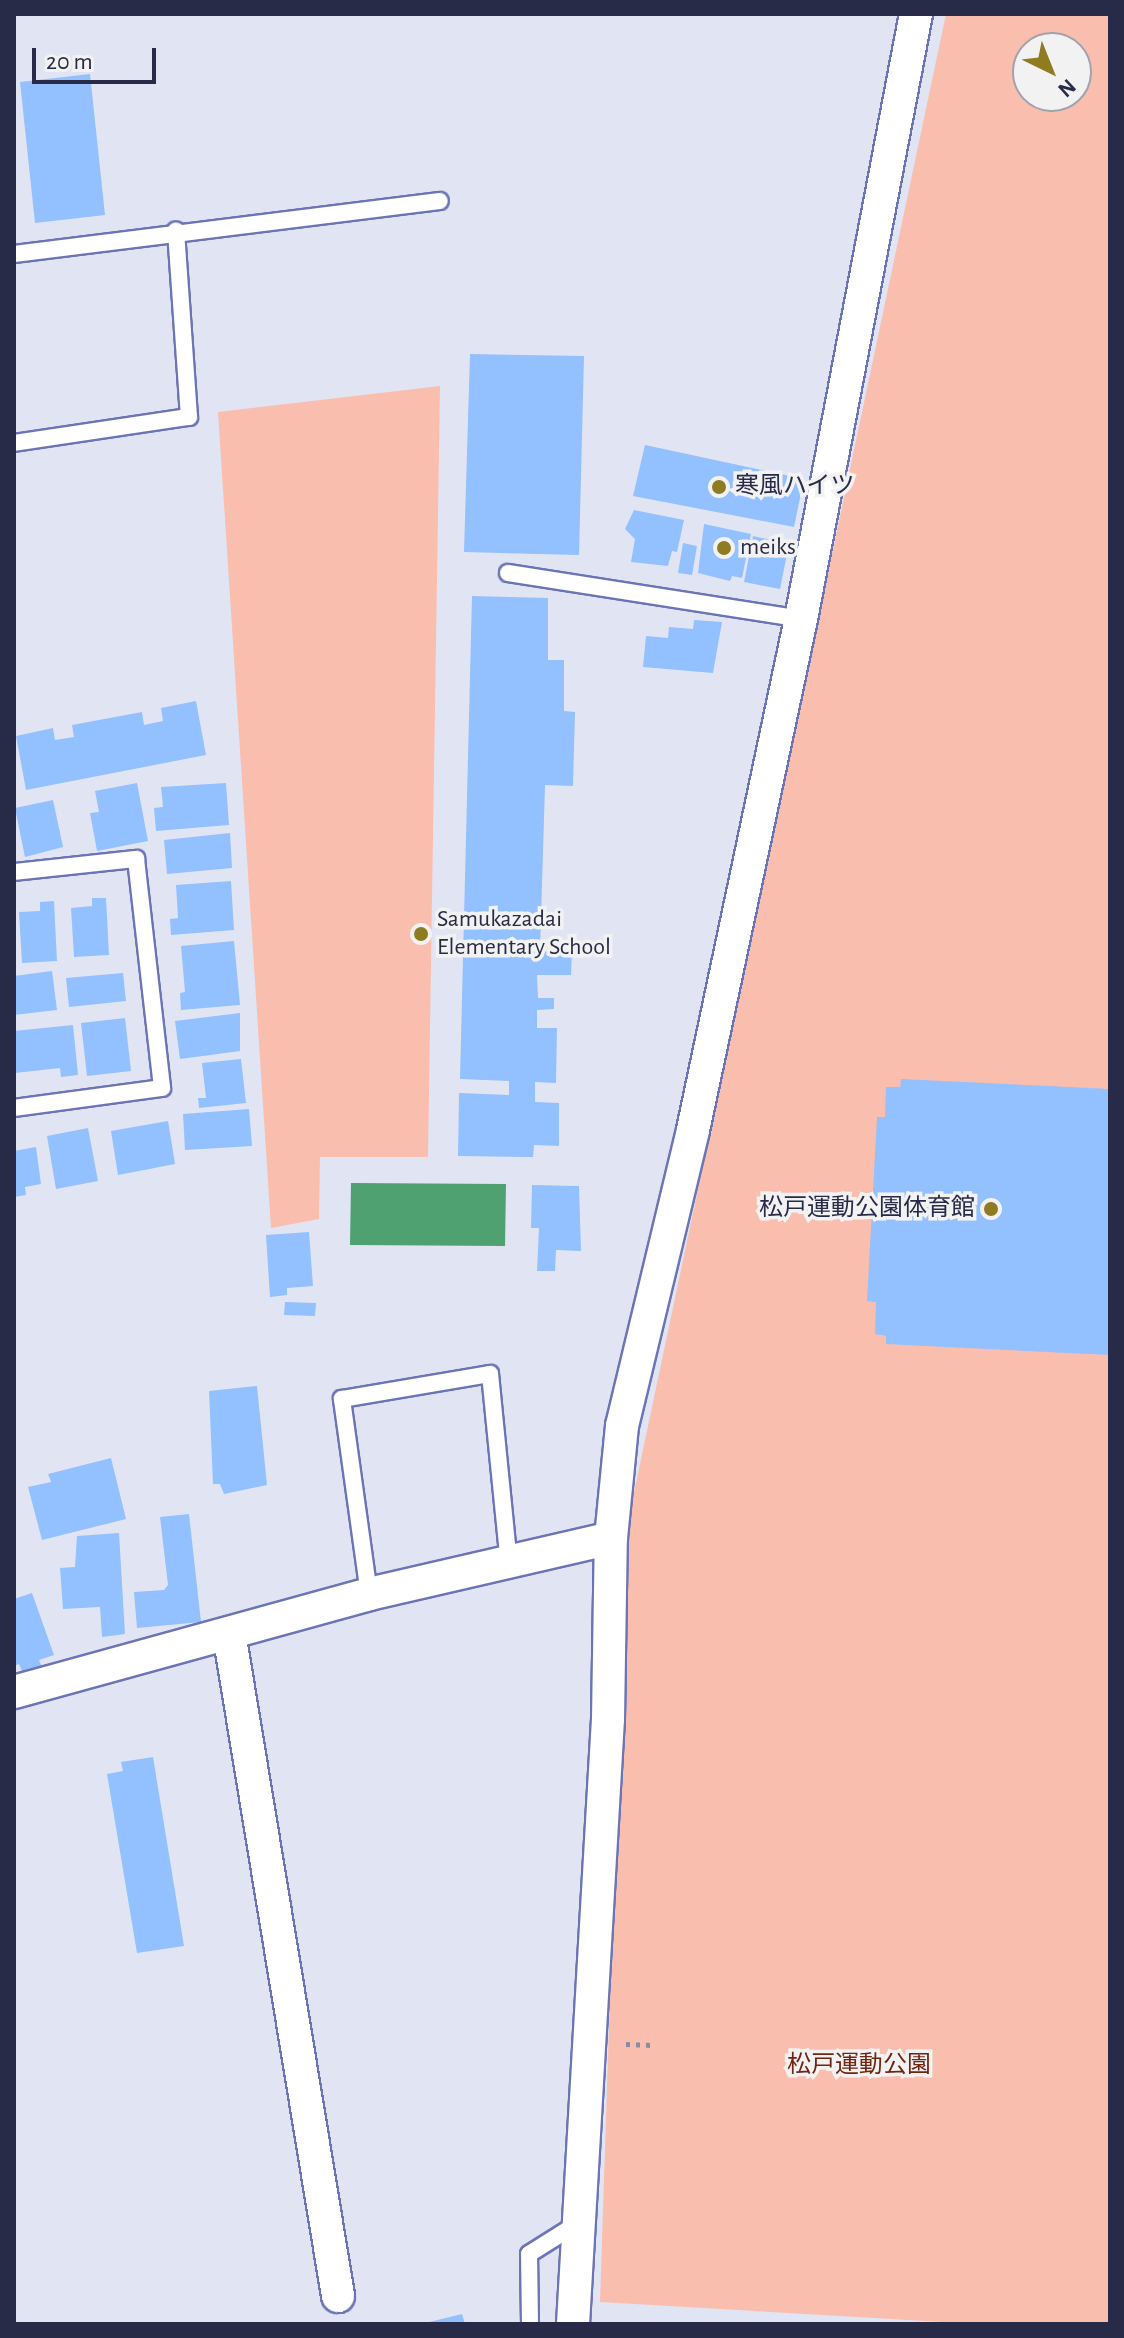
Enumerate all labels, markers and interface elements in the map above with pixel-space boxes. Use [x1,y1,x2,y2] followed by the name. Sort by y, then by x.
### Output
[36,32,160,82] scale bar
[1012,32,1092,112] north arrow
[46,50,93,74] text: 20 m
[1054,75,1080,101] text: N
[735,473,855,501] place label: 寒風ハイツ
[710,478,728,496] marker: 寒風ハイツ
[740,534,796,562] place label: meiks
[715,539,733,557] marker: meiks
[437,906,611,962] place label: Samukazadai Elementary School
[412,925,430,943] marker: Samukazadai Elementary School
[759,1195,975,1223] place label: 松戸運動公園体育館
[982,1200,1000,1218] marker: 松戸運動公園体育館
[787,2052,931,2080] park label: 松戸運動公園

